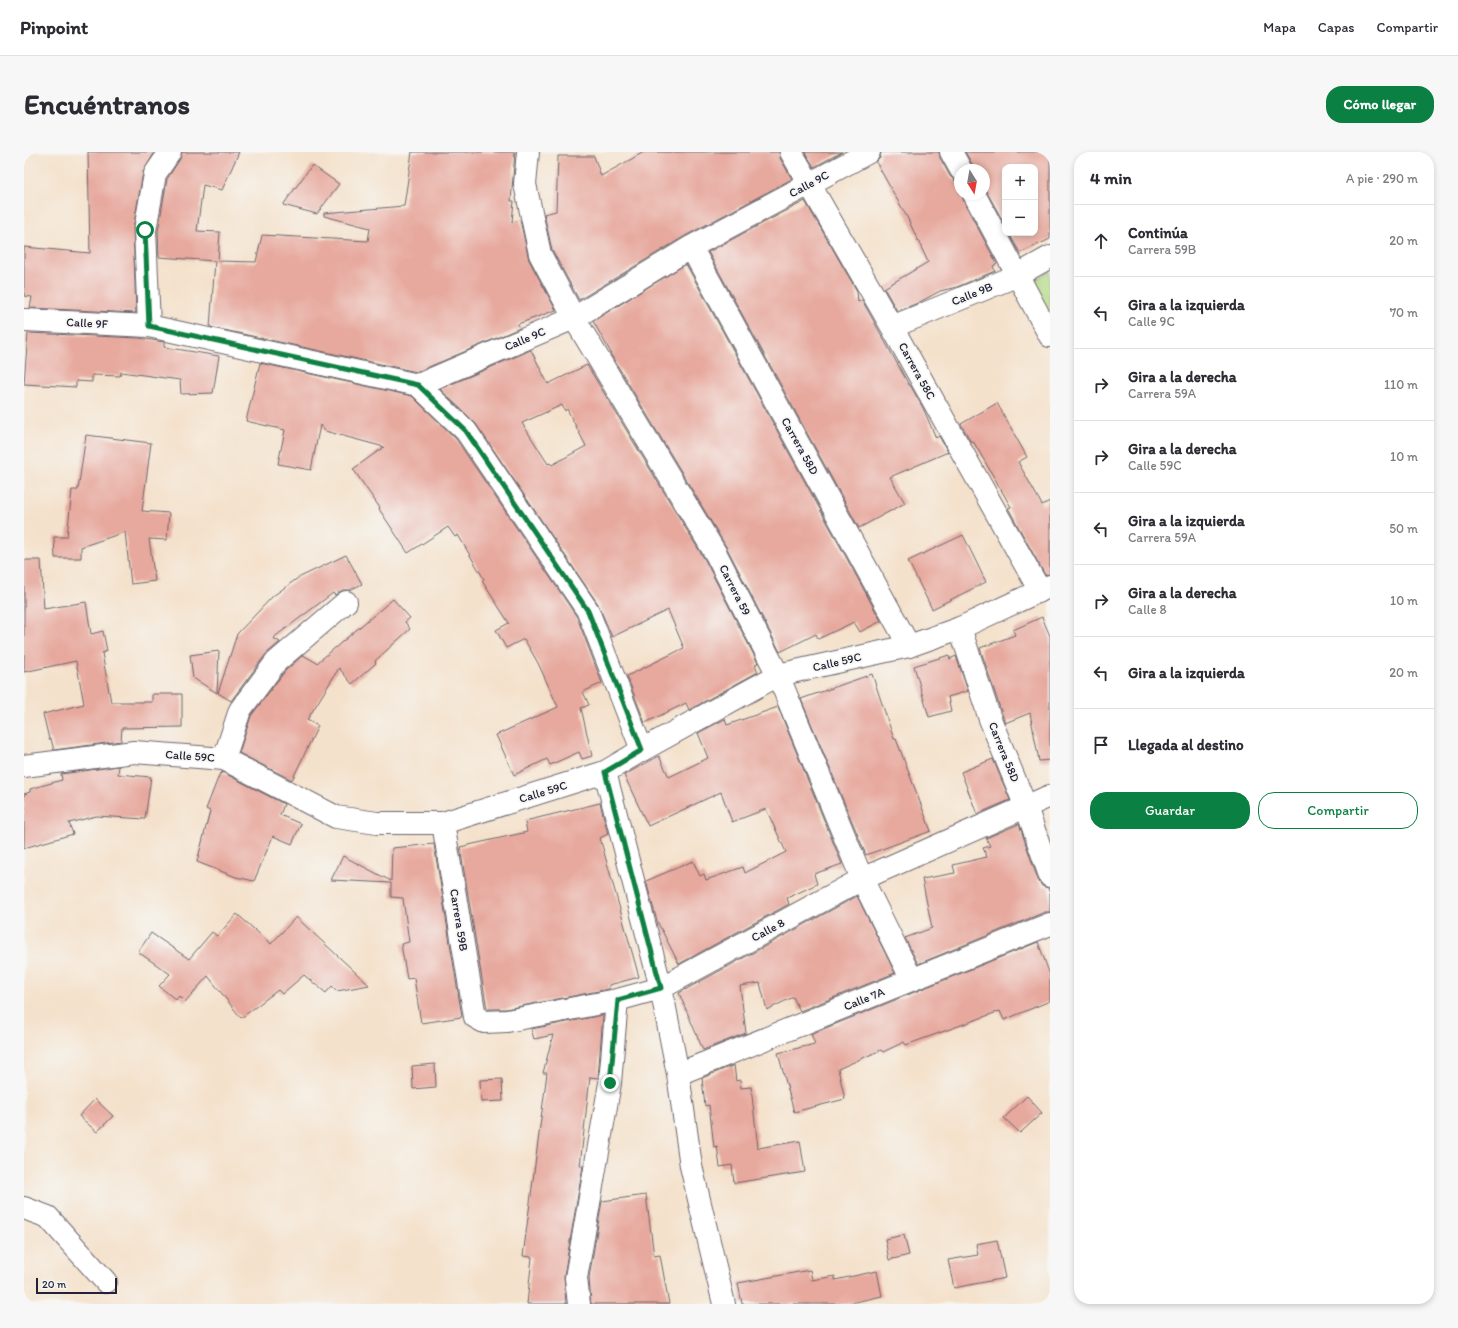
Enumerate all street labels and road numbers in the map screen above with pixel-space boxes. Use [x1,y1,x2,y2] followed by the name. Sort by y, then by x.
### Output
[787,168,832,200] street label: Calle 9C
[949,279,995,309] street label: Calle 9B
[66,315,109,331] street label: Calle 9F
[502,324,548,354] street label: Calle 9C
[896,340,939,402] street label: Carrera 58C
[778,415,822,477] street label: Carrera 58D
[716,562,754,618] street label: Carrera 59
[811,650,863,674] street label: Calle 59C
[986,720,1022,784] street label: Carrera 58D
[165,747,215,765] street label: Calle 59C
[517,778,569,806] street label: Calle 59C
[447,888,471,952] street label: Carrera 59B
[749,915,787,945] street label: Calle 8
[842,984,887,1014] street label: Calle 7A

